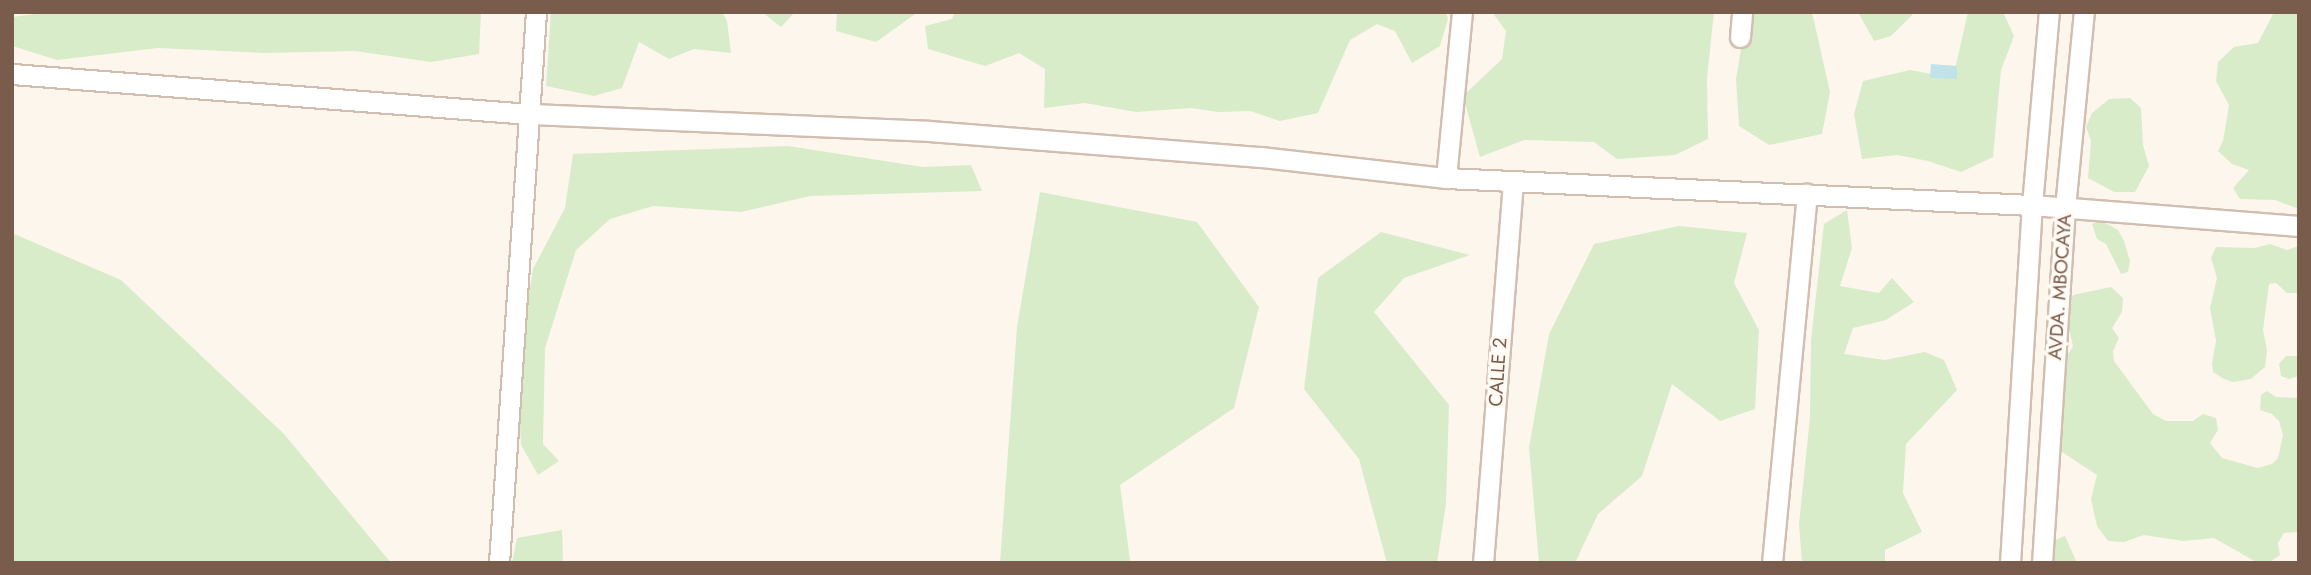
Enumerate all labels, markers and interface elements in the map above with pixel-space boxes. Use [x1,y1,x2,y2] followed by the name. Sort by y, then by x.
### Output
[2044,213,2076,361] street label: AVDA. MBOCAYA
[1484,337,1512,407] street label: CALLE 2

